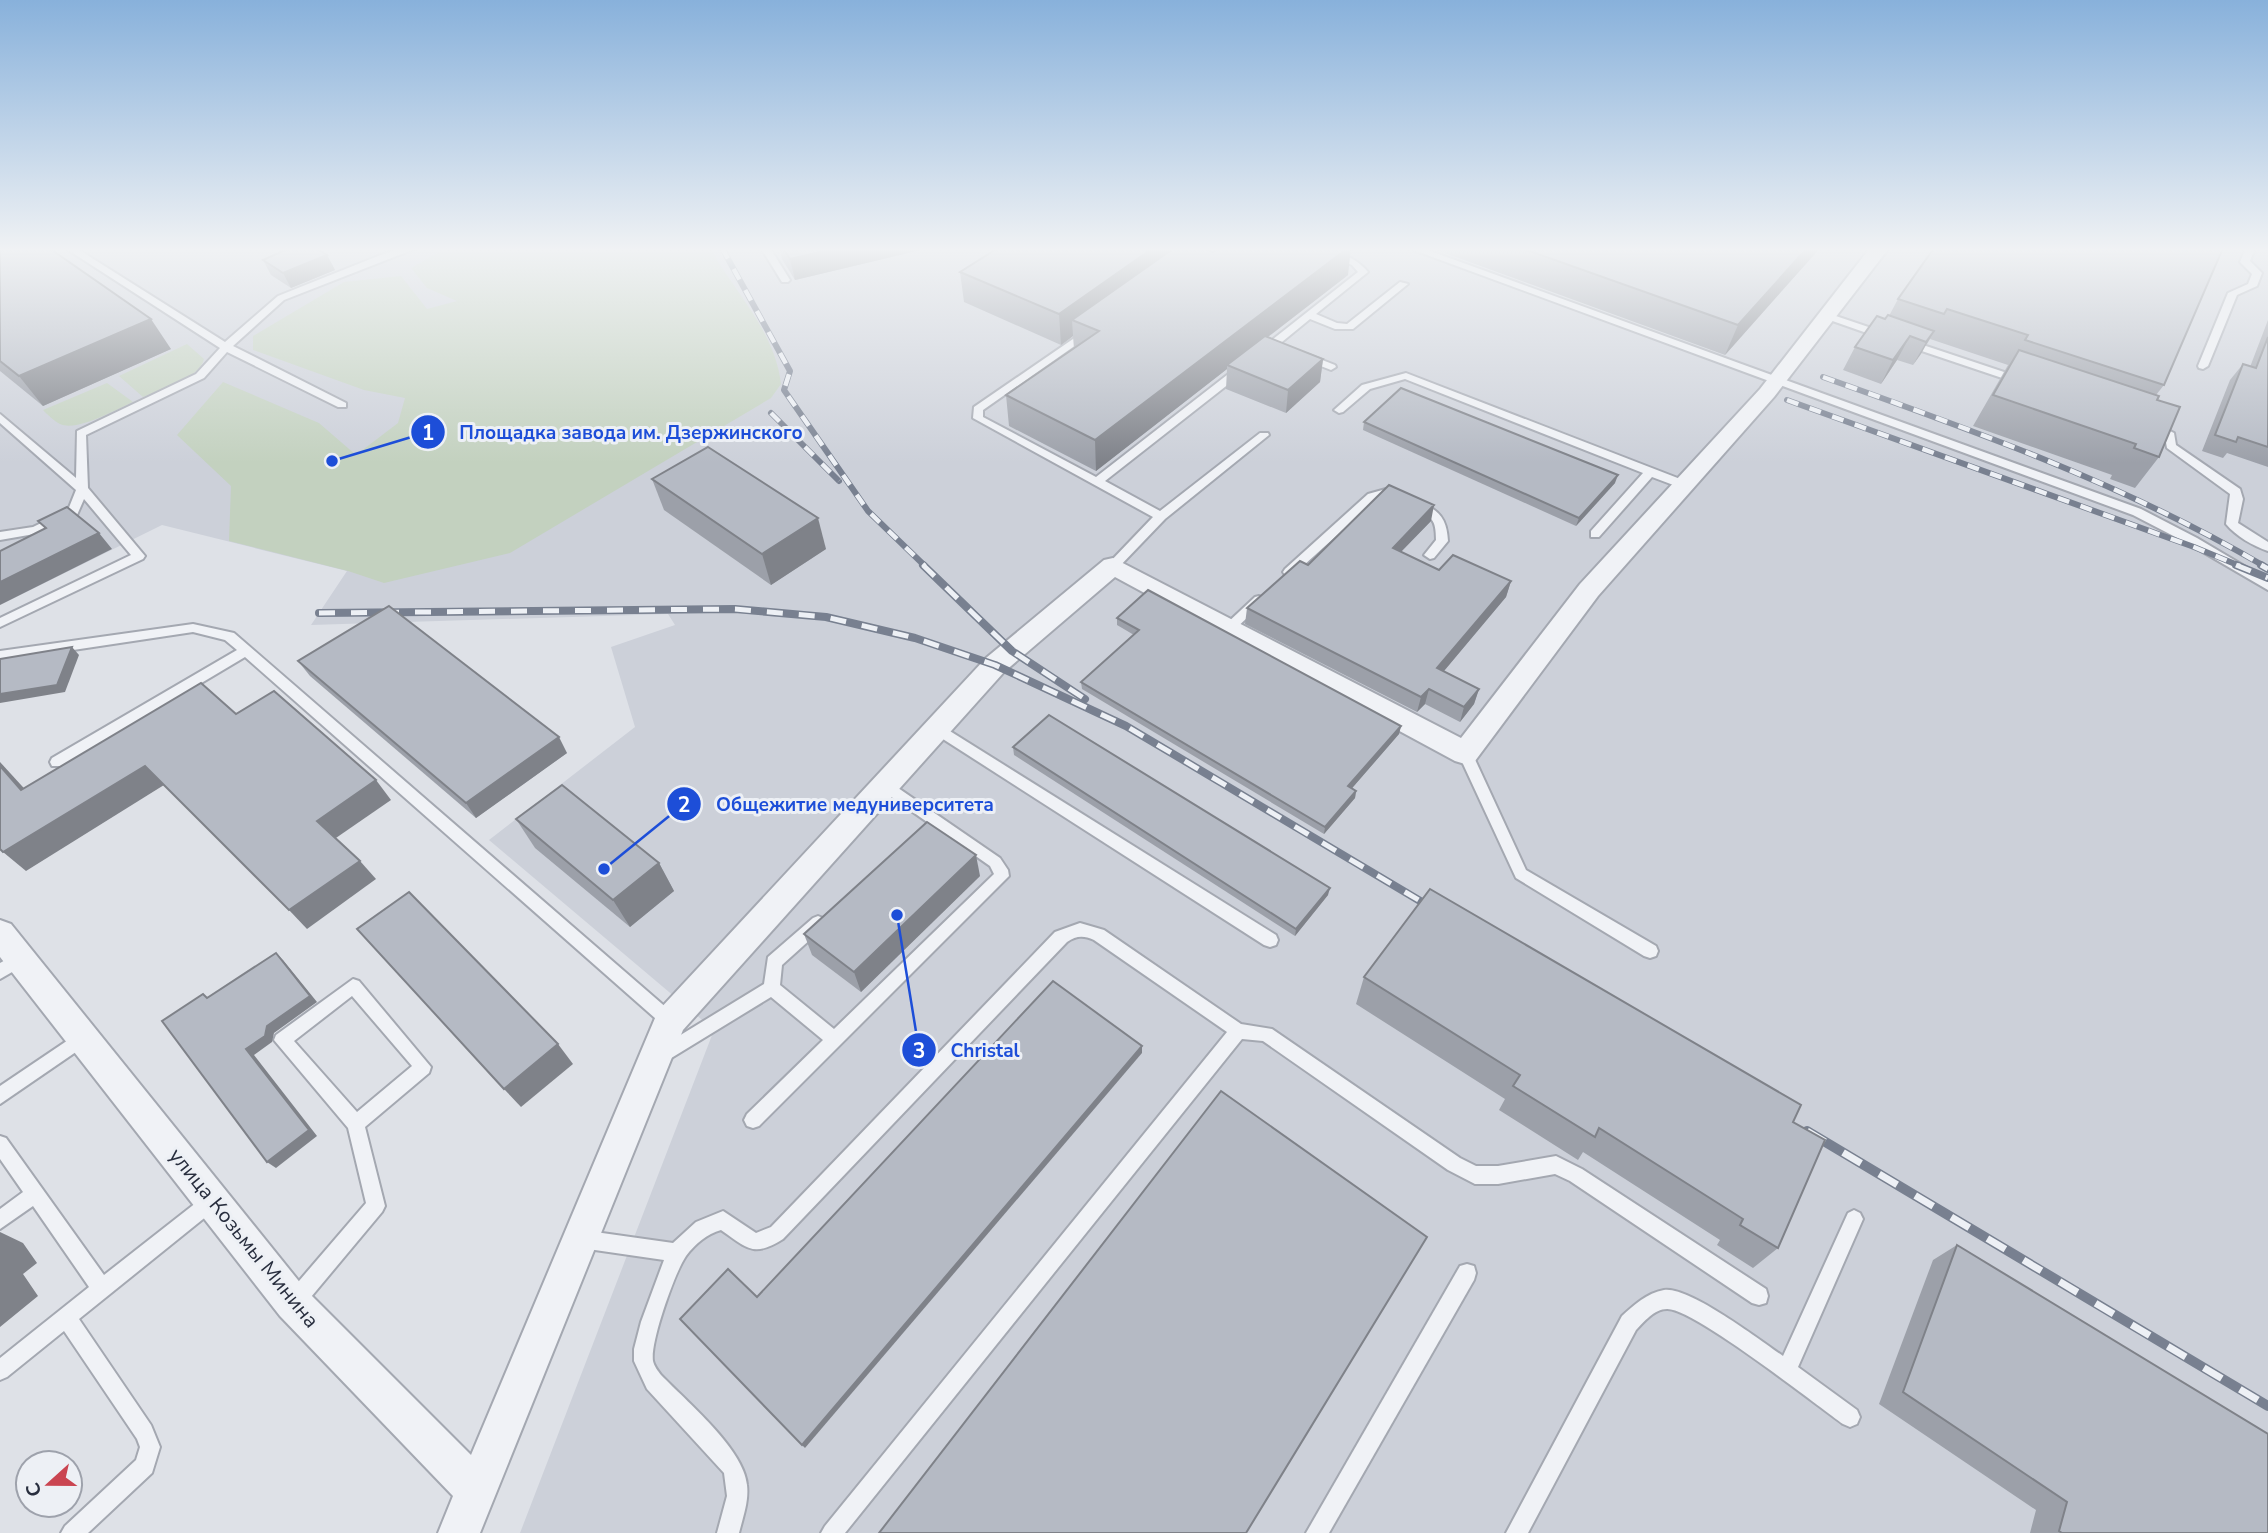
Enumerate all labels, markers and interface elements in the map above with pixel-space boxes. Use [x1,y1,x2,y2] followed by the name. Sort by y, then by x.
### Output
[411,412,817,452] callout: Площадка завода им. Дзержинского
[422,419,434,447] text: 1
[459,420,803,446] text: Площадка завода им. Дзержинского
[667,784,1007,824] callout: Общежитие медуниверситета
[678,791,690,819] text: 2
[716,792,994,818] text: Общежитие медуниверситета
[901,1030,1034,1070] callout: Christal
[913,1037,925,1065] text: 3
[950,1038,1020,1064] text: Christal
[163,1142,325,1334] street label: улица Козьмы Минина
[14,1449,84,1519] north arrow
[20,1479,49,1500] text: С

